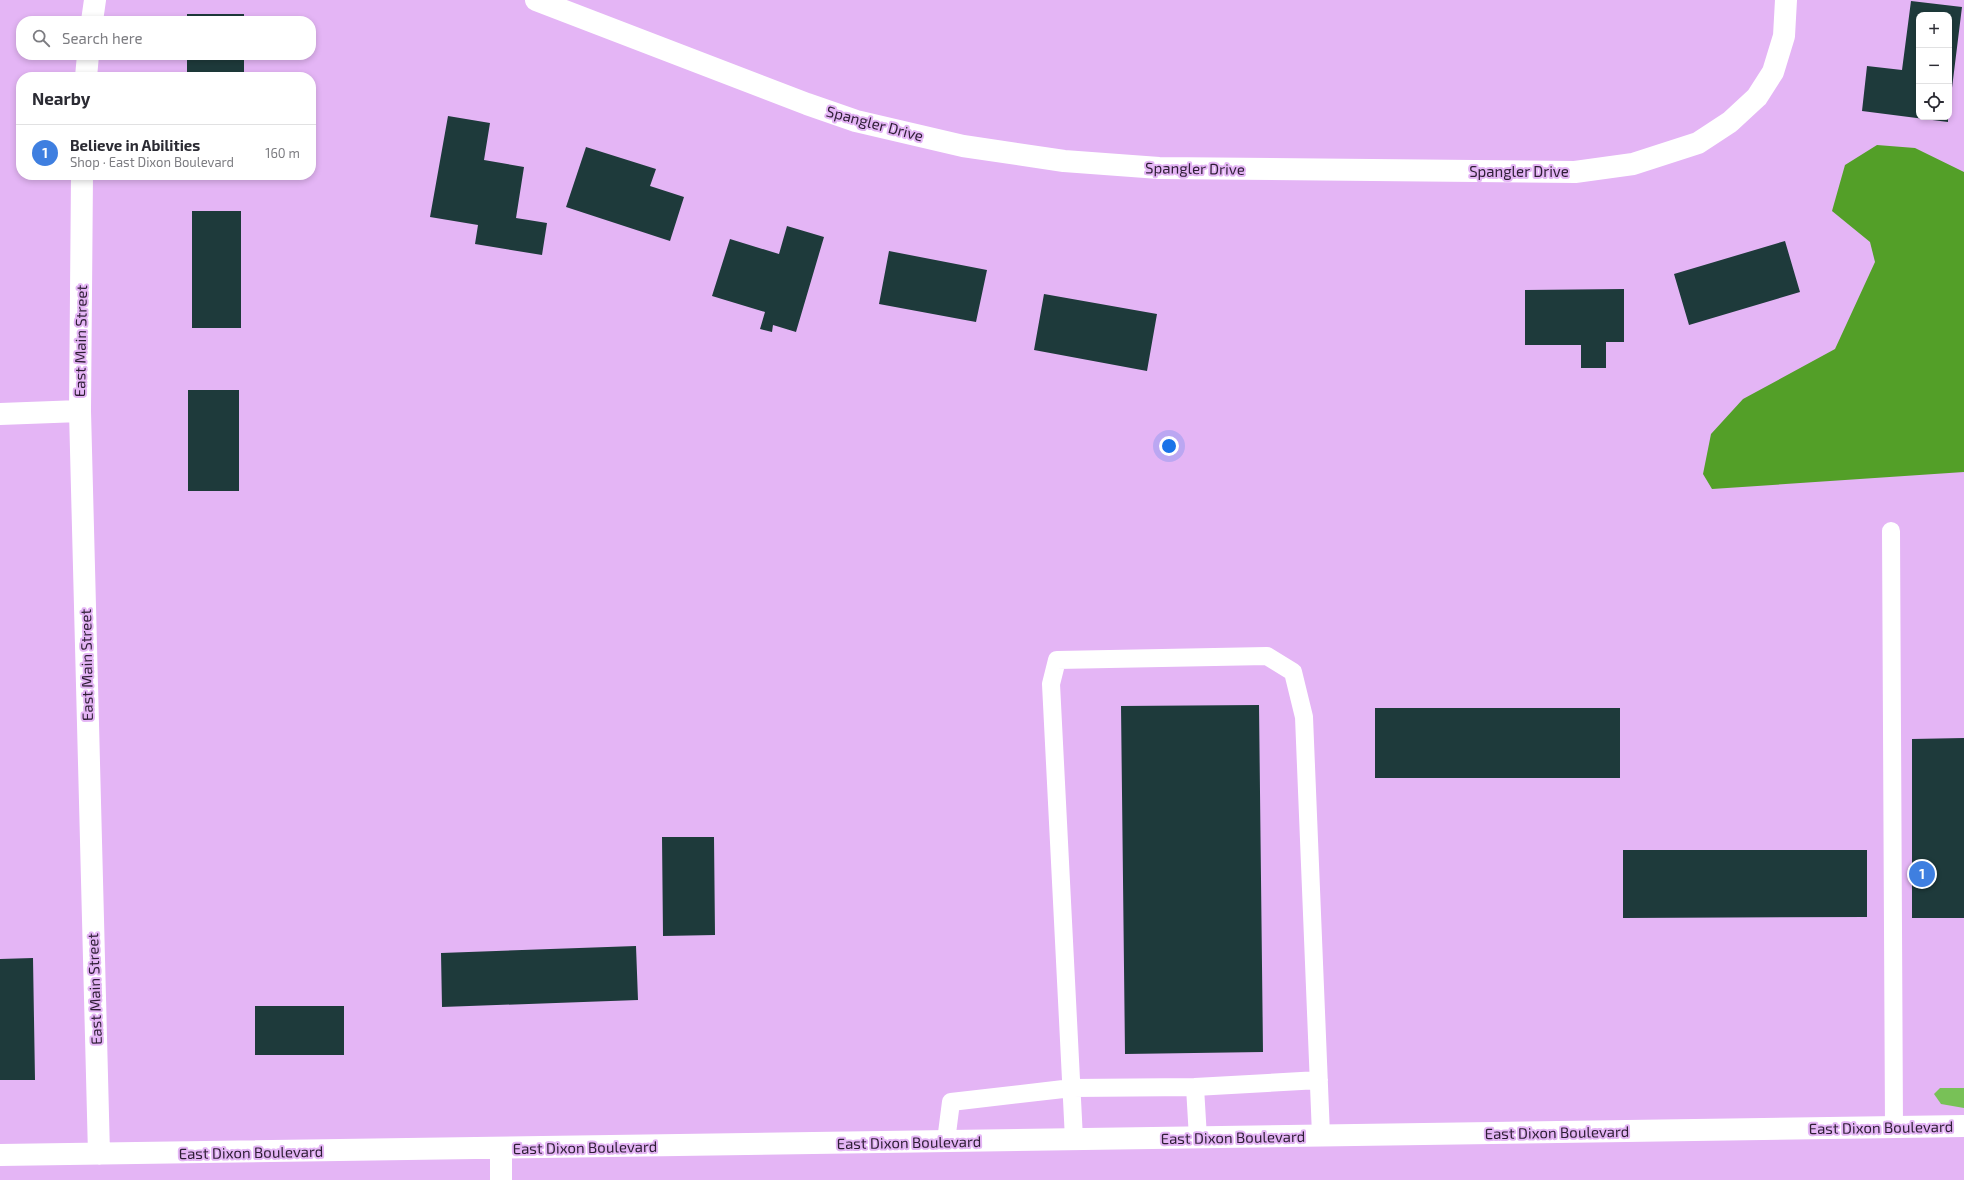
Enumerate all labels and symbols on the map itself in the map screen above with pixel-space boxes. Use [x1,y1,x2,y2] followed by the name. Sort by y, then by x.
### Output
[825,101,925,145] street label: Spangler Drive
[1145,158,1245,178] street label: Spangler Drive
[1469,162,1569,180] street label: Spangler Drive
[70,284,90,397] street label: East Main Street
[1159,436,1179,456] your location
[76,608,96,721] street label: East Main Street
[1909,859,1935,889] pin: 1
[83,932,105,1045] street label: East Main Street
[1808,1117,1954,1137] street label: East Dixon Boulevard
[1484,1122,1630,1142] street label: East Dixon Boulevard
[1160,1127,1306,1147] street label: East Dixon Boulevard
[836,1132,982,1152] street label: East Dixon Boulevard
[512,1137,658,1157] street label: East Dixon Boulevard
[178,1142,324,1162] street label: East Dixon Boulevard

